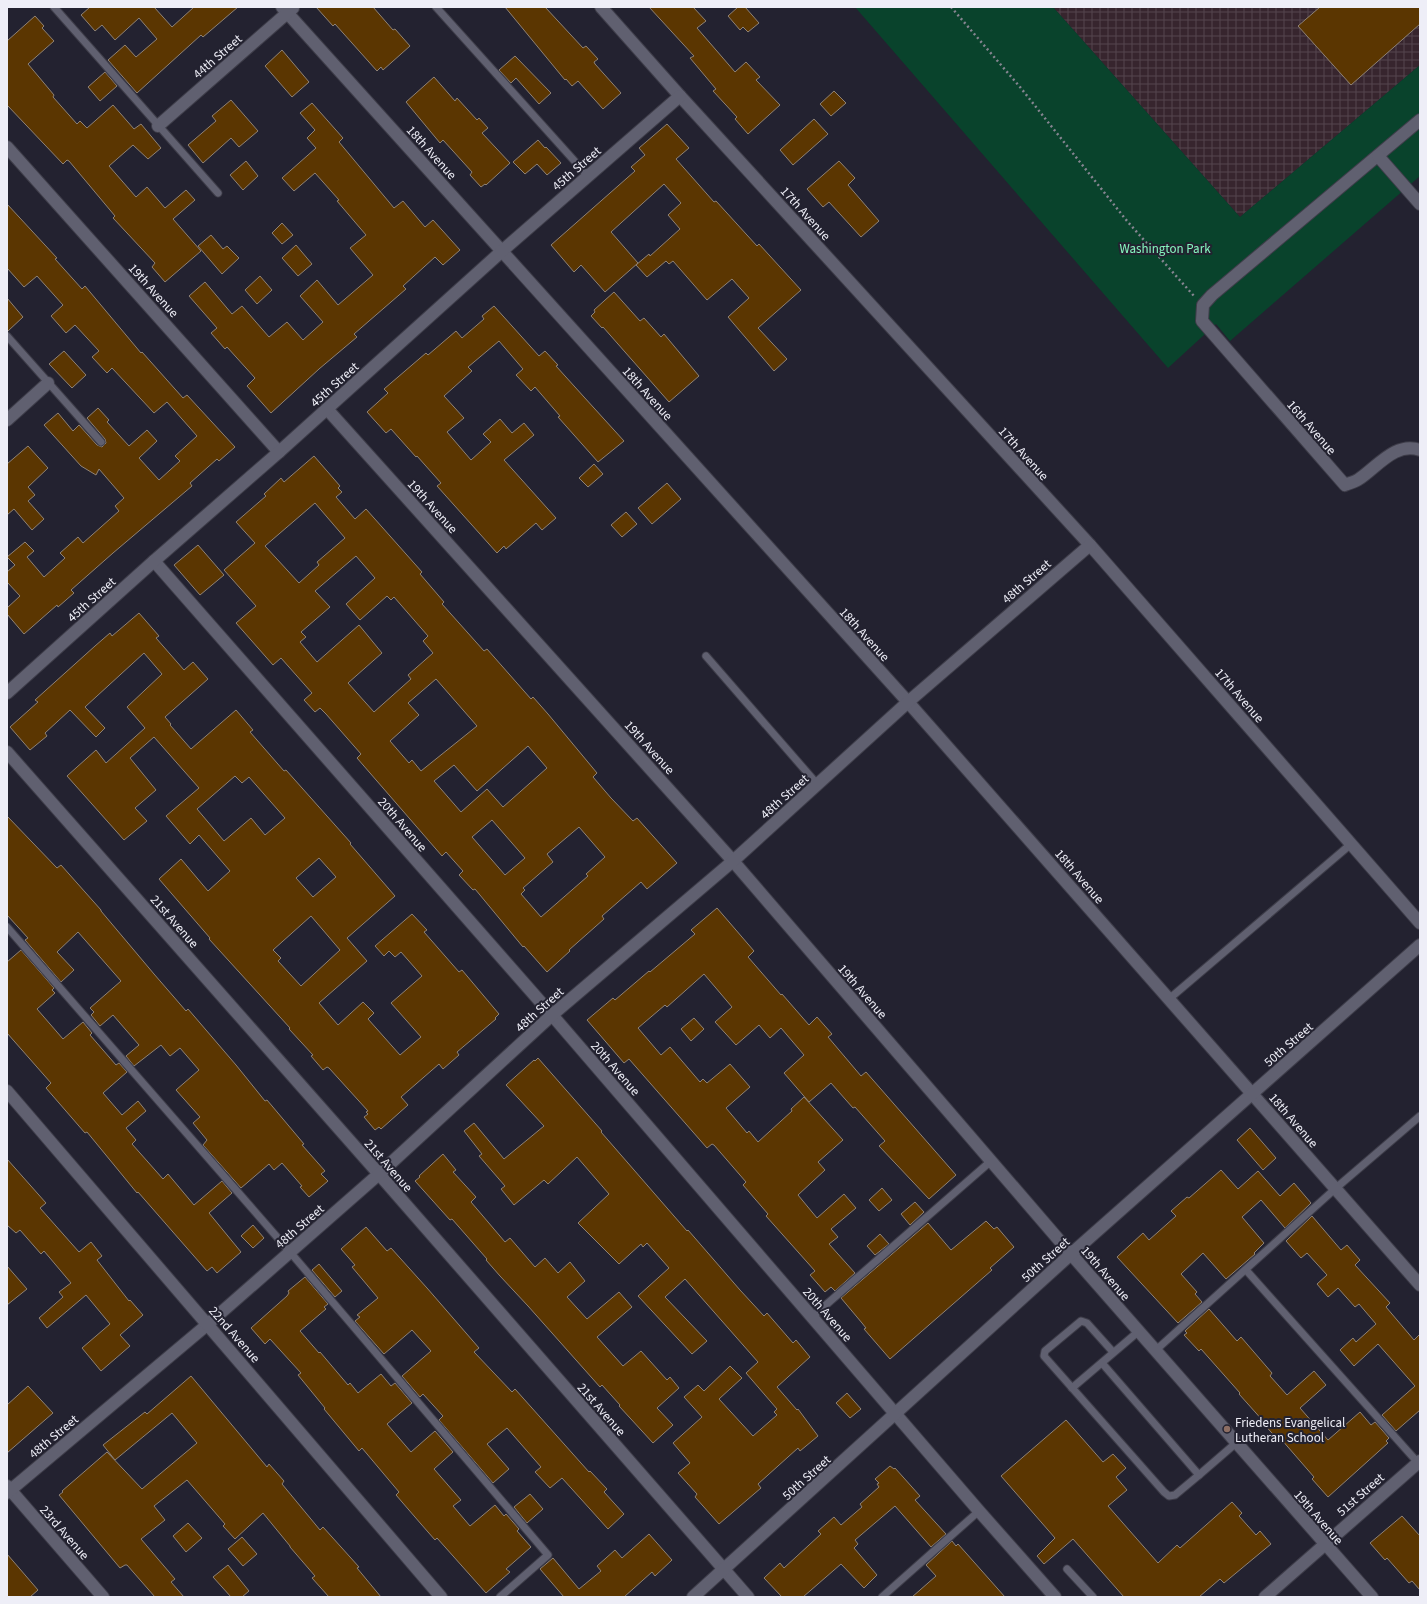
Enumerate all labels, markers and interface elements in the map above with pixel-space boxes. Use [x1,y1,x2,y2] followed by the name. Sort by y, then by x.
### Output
[189,30,246,83] street label: 44th Street
[402,122,460,184] street label: 18th Avenue
[548,142,605,195] street label: 45th Street
[776,183,834,245] street label: 17th Avenue
[1119,240,1211,258] park label: Washington Park
[124,260,182,322] street label: 19th Avenue
[307,358,363,411] street label: 45th Street
[618,363,676,425] street label: 18th Avenue
[1282,396,1340,459] street label: 16th Avenue
[994,423,1052,485] street label: 17th Avenue
[403,476,461,538] street label: 19th Avenue
[998,555,1055,608] street label: 48th Street
[64,573,120,626] street label: 45th Street
[835,604,893,666] street label: 18th Avenue
[1210,664,1268,727] street label: 17th Avenue
[620,717,678,779] street label: 19th Avenue
[757,770,813,823] street label: 48th Street
[373,793,431,856] street label: 20th Avenue
[1050,845,1108,908] street label: 18th Avenue
[146,891,202,952] street label: 21st Avenue
[833,960,891,1023] street label: 19th Avenue
[512,983,568,1036] street label: 48th Street
[1260,1018,1317,1071] street label: 50th Street
[586,1037,644,1100] street label: 20th Avenue
[1264,1089,1322,1152] street label: 18th Avenue
[360,1135,416,1196] street label: 21st Avenue
[271,1200,328,1253] street label: 48th Street
[1018,1233,1074,1286] street label: 50th Street
[1076,1242,1134,1305] street label: 19th Avenue
[798,1283,856,1346] street label: 20th Avenue
[205,1302,264,1367] street label: 22nd Avenue
[573,1379,629,1440] street label: 21st Avenue
[25,1410,83,1463] street label: 48th Street
[1235,1414,1345,1447] place label: Friedens Evangelical Lutheran School
[1222,1424,1232,1434] marker: Friedens Evangelical Lutheran School
[779,1451,835,1504] street label: 50th Street
[1333,1469,1389,1520] street label: 51st Street
[1289,1486,1347,1549] street label: 19th Avenue
[35,1501,93,1564] street label: 23rd Avenue

